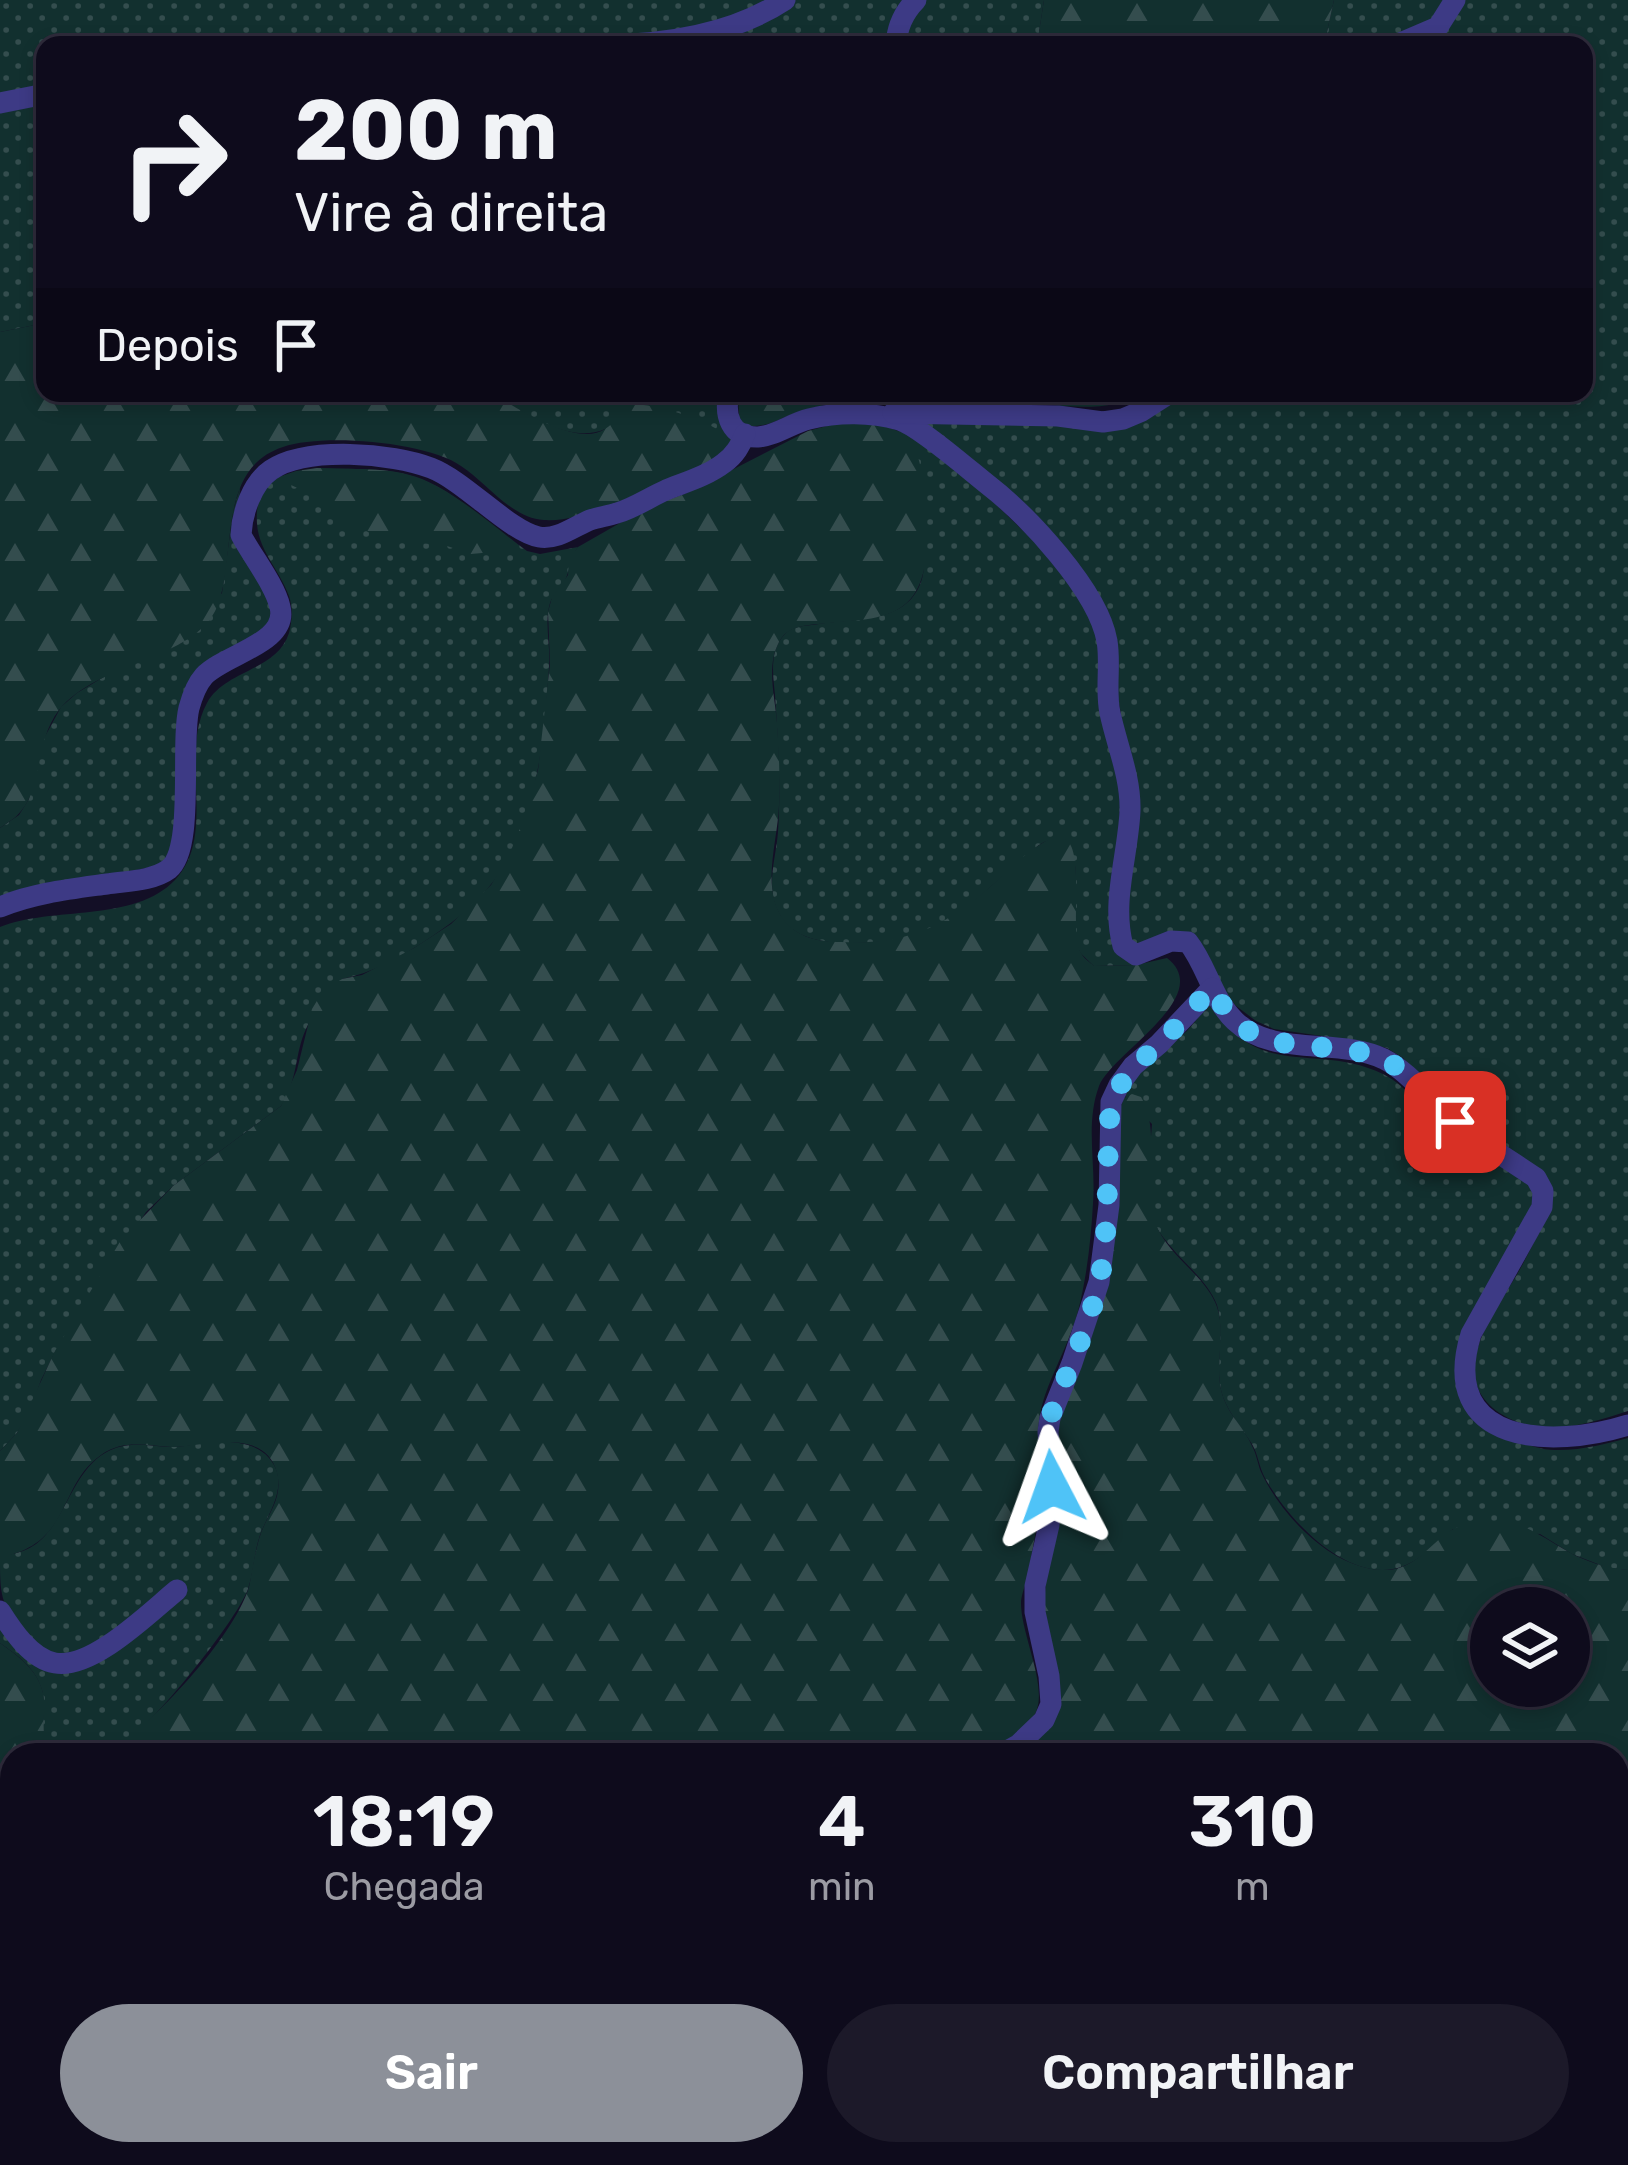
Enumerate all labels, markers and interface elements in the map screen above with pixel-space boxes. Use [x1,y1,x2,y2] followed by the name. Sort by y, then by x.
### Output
[294,80,558,180] text: 200 m
[96,84,252,240] icon: right
[294,181,608,245] text: Vire à direita
[263,312,329,378] icon: arrive
[96,319,239,372] text: Depois
[1404,1071,1506,1173] pin
[1422,1089,1488,1155] icon: arrive
[989,1424,1115,1550] position arrow
[1470,1587,1590,1707] map controls
[1470,1587,1590,1707] button: layers
[313,1779,495,1864] text: 18:19
[818,1779,866,1864] text: 4
[1188,1779,1316,1864] text: 310
[323,1864,485,1910] text: Chegada
[808,1864,876,1910] text: min
[1235,1864,1270,1910] text: m
[60,2004,803,2142] button: Sair
[827,2004,1569,2142] button: Compartilhar

